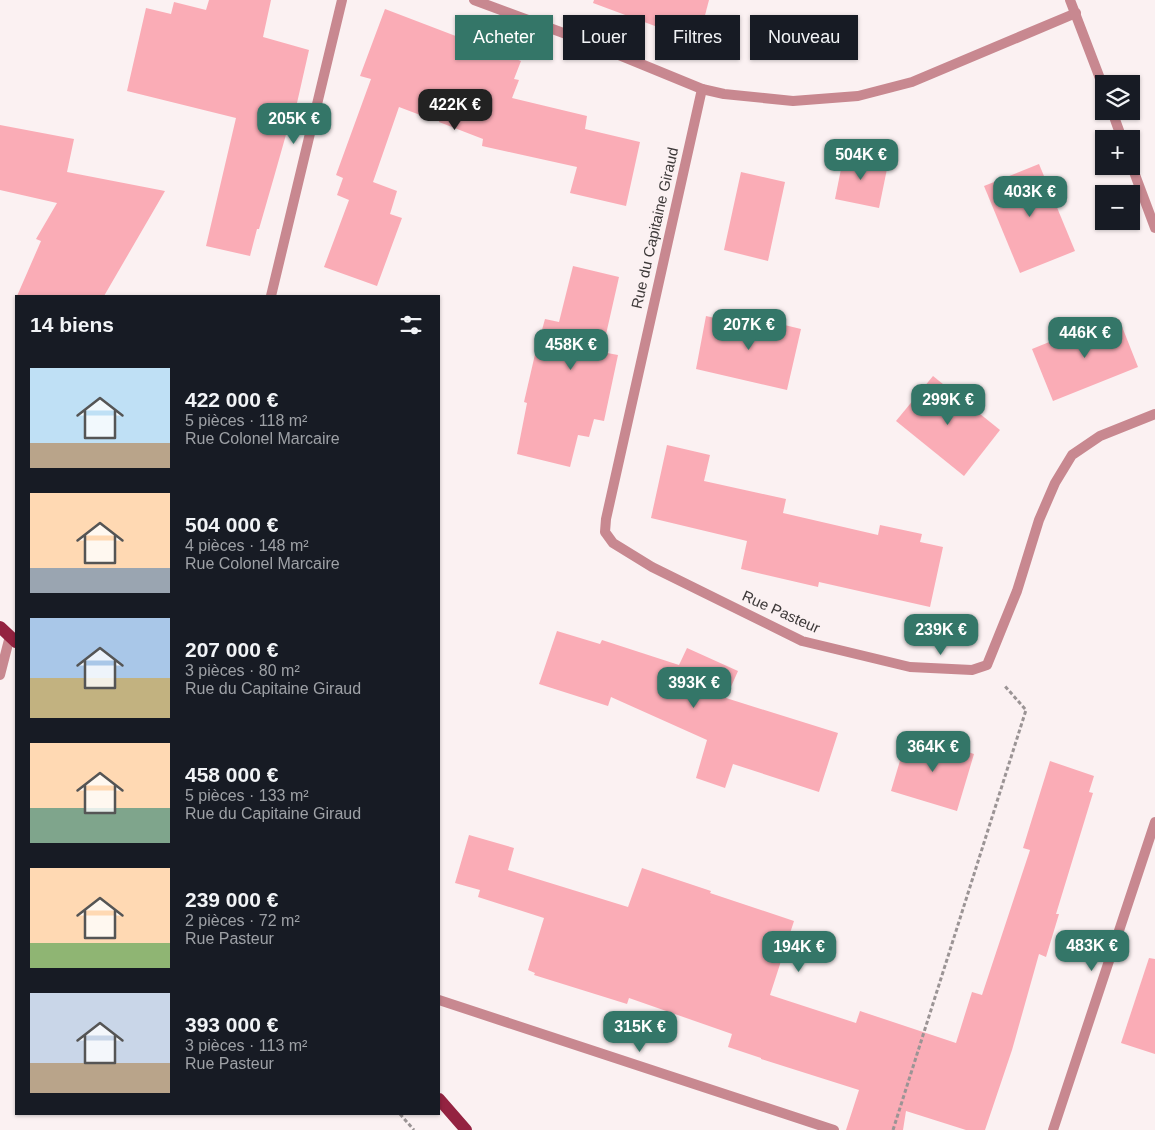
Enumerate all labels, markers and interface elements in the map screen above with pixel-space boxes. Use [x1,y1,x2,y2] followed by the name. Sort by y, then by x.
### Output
[455,15,553,60] chip: Acheter
[563,15,645,60] chip: Louer
[655,15,740,60] chip: Filtres
[750,15,858,60] chip: Nouveau
[1095,75,1140,230] map controls
[1095,75,1140,120] button: layers
[414,88,496,131] pin: 422K €
[429,96,481,113] text: 422K €
[253,102,335,145] pin: 205K €
[268,110,320,127] text: 205K €
[1095,130,1140,175] button: +
[820,138,902,181] pin: 504K €
[628,146,681,310] street label: Rue du Capitaine Giraud
[835,146,887,163] text: 504K €
[989,176,1071,218] pin: 403K €
[1004,183,1056,200] text: 403K €
[1095,185,1140,230] button: −
[708,308,790,351] pin: 207K €
[397,311,425,339] icon: filters
[30,313,114,336] text: 14 biens
[723,316,775,333] text: 207K €
[1044,316,1126,359] pin: 446K €
[1059,324,1111,341] text: 446K €
[530,328,612,371] pin: 458K €
[545,336,597,353] text: 458K €
[907,384,989,426] pin: 299K €
[70,388,130,448] icon: home
[185,388,278,411] text: 422 000 €
[922,391,974,408] text: 299K €
[185,412,307,429] text: 5 pièces · 118 m²
[185,430,340,447] text: Rue Colonel Marcaire
[70,513,130,573] icon: home
[185,513,278,536] text: 504 000 €
[185,537,309,554] text: 4 pièces · 148 m²
[185,555,340,572] text: Rue Colonel Marcaire
[740,587,823,636] street label: Rue Pasteur
[900,614,982,656] pin: 239K €
[915,621,967,638] text: 239K €
[70,638,130,698] icon: home
[185,638,278,661] text: 207 000 €
[185,662,300,679] text: 3 pièces · 80 m²
[653,666,735,709] pin: 393K €
[668,674,720,691] text: 393K €
[185,680,361,697] text: Rue du Capitaine Giraud
[892,730,974,773] pin: 364K €
[907,738,959,755] text: 364K €
[70,763,130,823] icon: home
[185,763,278,786] text: 458 000 €
[185,787,309,804] text: 5 pièces · 133 m²
[185,805,361,822] text: Rue du Capitaine Giraud
[70,888,130,948] icon: home
[185,888,278,911] text: 239 000 €
[185,912,300,929] text: 2 pièces · 72 m²
[185,930,274,947] text: Rue Pasteur
[758,930,840,973] pin: 194K €
[1051,930,1133,972] pin: 483K €
[1066,937,1118,954] text: 483K €
[773,938,825,955] text: 194K €
[599,1010,681,1053] pin: 315K €
[70,1013,130,1073] icon: home
[185,1013,278,1036] text: 393 000 €
[614,1018,666,1035] text: 315K €
[185,1037,307,1054] text: 3 pièces · 113 m²
[185,1055,274,1072] text: Rue Pasteur

